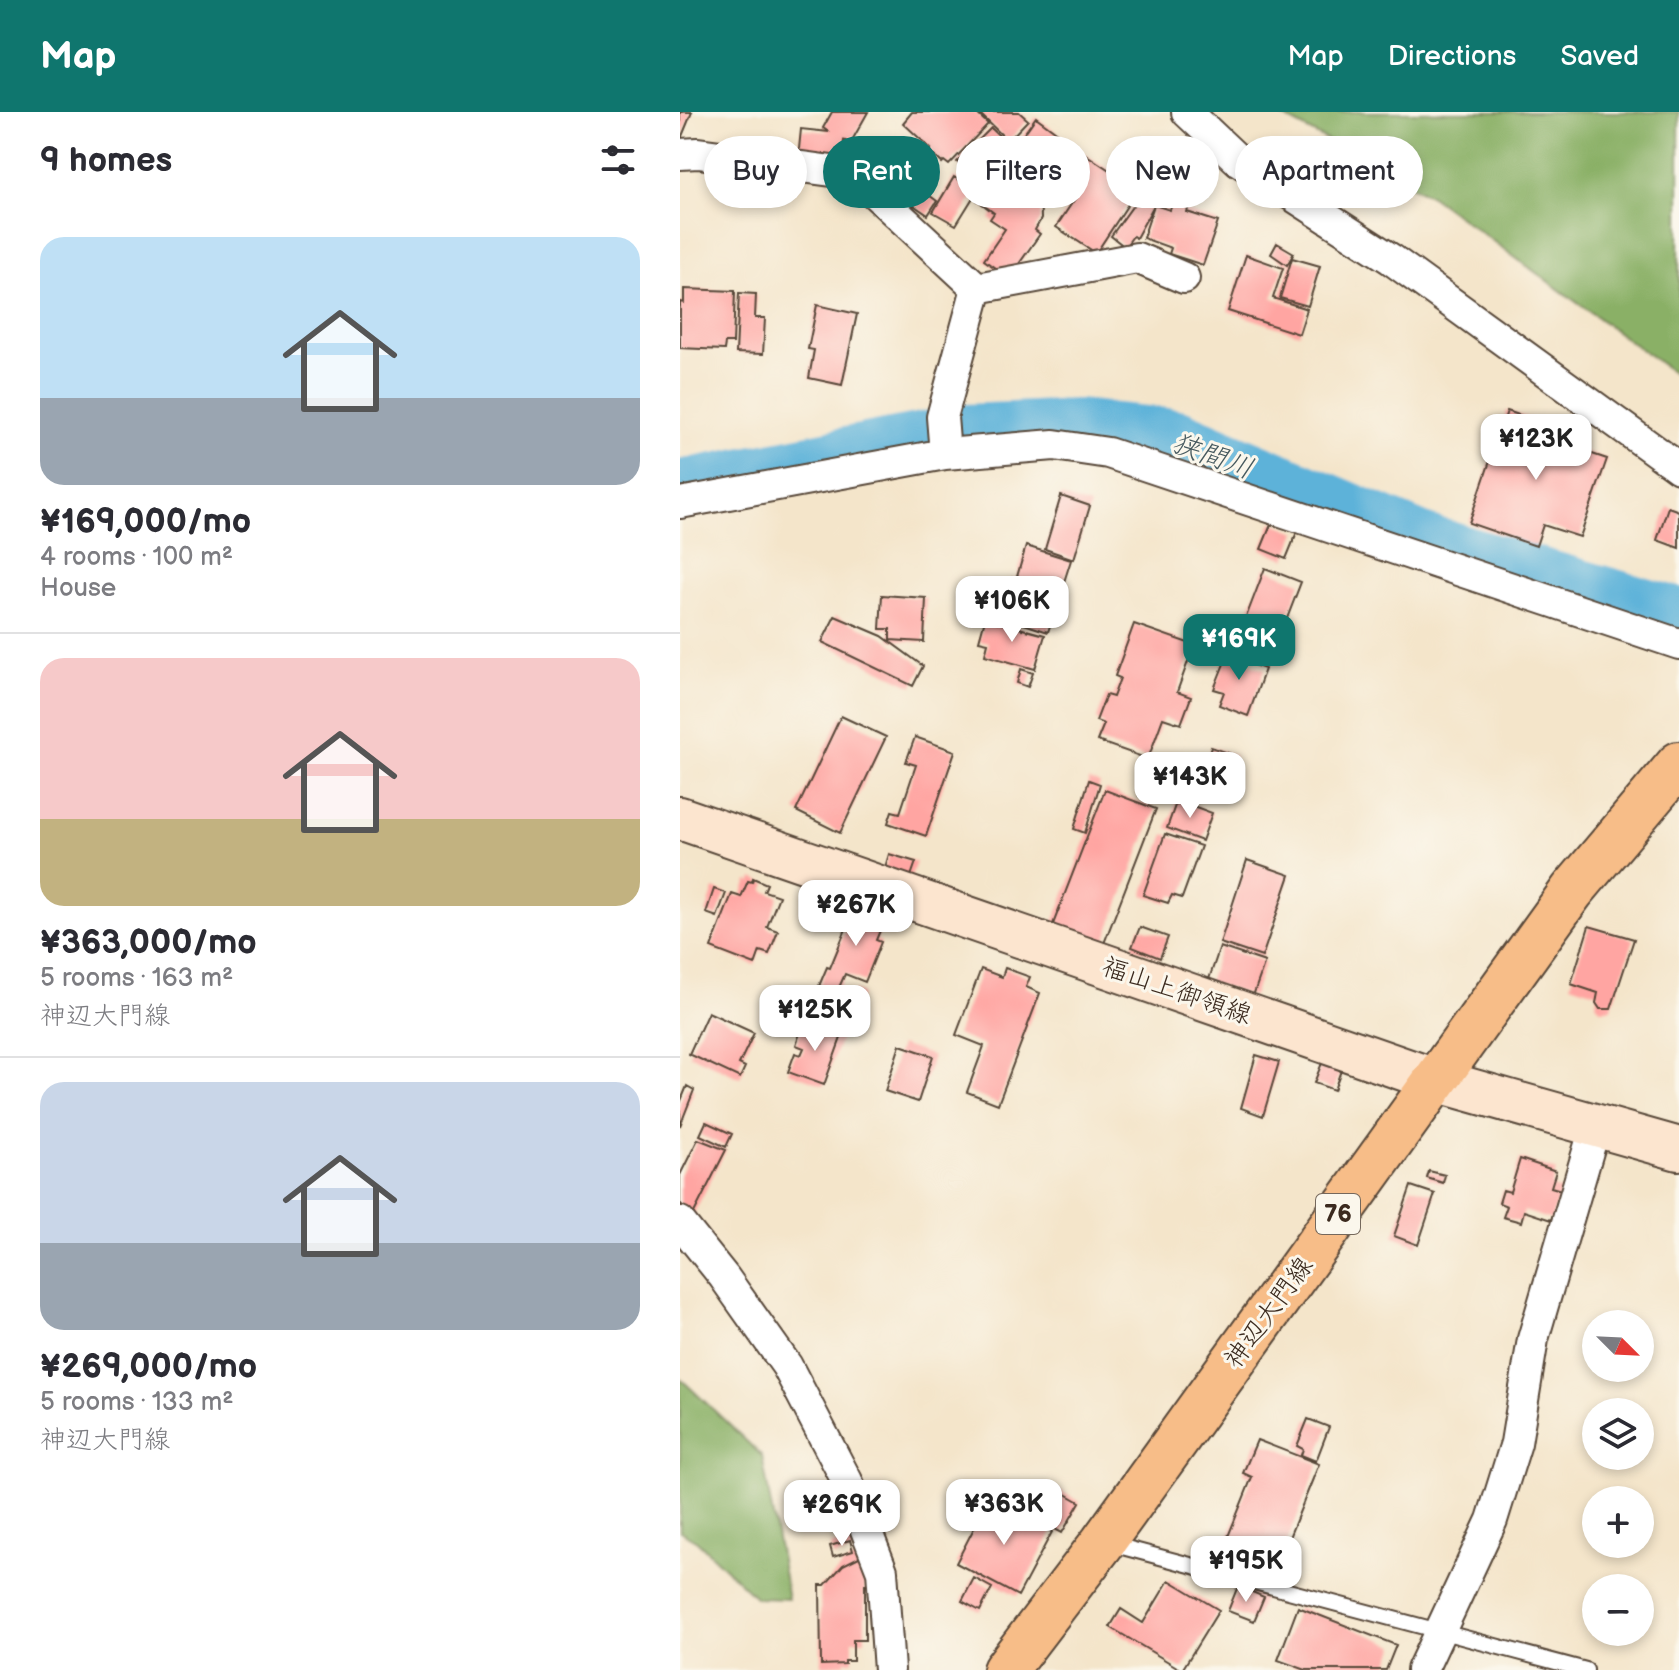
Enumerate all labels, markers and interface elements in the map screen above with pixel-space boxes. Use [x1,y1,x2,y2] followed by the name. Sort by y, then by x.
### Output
[40,34,116,79] text: Map
[1287,40,1344,73] text: Map
[1388,40,1516,73] text: Directions
[1560,40,1639,73] text: Saved
[704,136,807,208] chip: Buy
[823,136,940,208] chip: Rent
[956,136,1090,208] chip: Filters
[1106,136,1219,208] chip: New
[1235,136,1423,208] chip: Apartment
[596,138,640,182] icon: filters
[40,140,172,181] text: 9 homes
[268,289,412,433] icon: home
[1480,414,1592,482] pin: ¥123K
[1499,424,1573,455] text: ¥123K
[1167,427,1258,486] water label: 狭間川
[40,501,251,542] text: ¥169,000/mo
[40,542,233,573] text: 4 rooms · 100 m²
[40,573,116,604] text: House
[956,576,1068,644] pin: ¥106K
[974,586,1050,617] text: ¥106K
[1183,614,1295,682] pin: ¥169K
[1201,624,1277,655] text: ¥169K
[268,710,412,854] icon: home
[1134,752,1246,820] pin: ¥143K
[1152,762,1228,793] text: ¥143K
[800,880,912,948] pin: ¥267K
[816,890,896,921] text: ¥267K
[40,922,257,963] text: ¥363,000/mo
[1098,951,1255,1031] street label: 福山上御領線
[40,963,233,994] text: 5 rooms · 163 m²
[759,985,871,1053] pin: ¥125K
[777,995,853,1026] text: ¥125K
[40,1001,170,1032] text: 神辺大門線
[268,1134,412,1278] icon: home
[1316,1194,1360,1234] road number: 76
[1218,1251,1320,1375] street label: 神辺大門線
[1582,1310,1654,1382] north arrow
[1582,1310,1654,1646] map controls
[40,1346,257,1387] text: ¥269,000/mo
[40,1387,233,1418] text: 5 rooms · 133 m²
[1582,1398,1654,1470] button: layers
[40,1425,170,1456] text: 神辺大門線
[948,1479,1060,1547] pin: ¥363K
[786,1480,898,1548] pin: ¥269K
[1582,1486,1654,1558] button: +
[964,1489,1044,1520] text: ¥363K
[802,1490,882,1521] text: ¥269K
[1190,1536,1302,1604] pin: ¥195K
[1209,1546,1283,1577] text: ¥195K
[1582,1574,1654,1646] button: −

